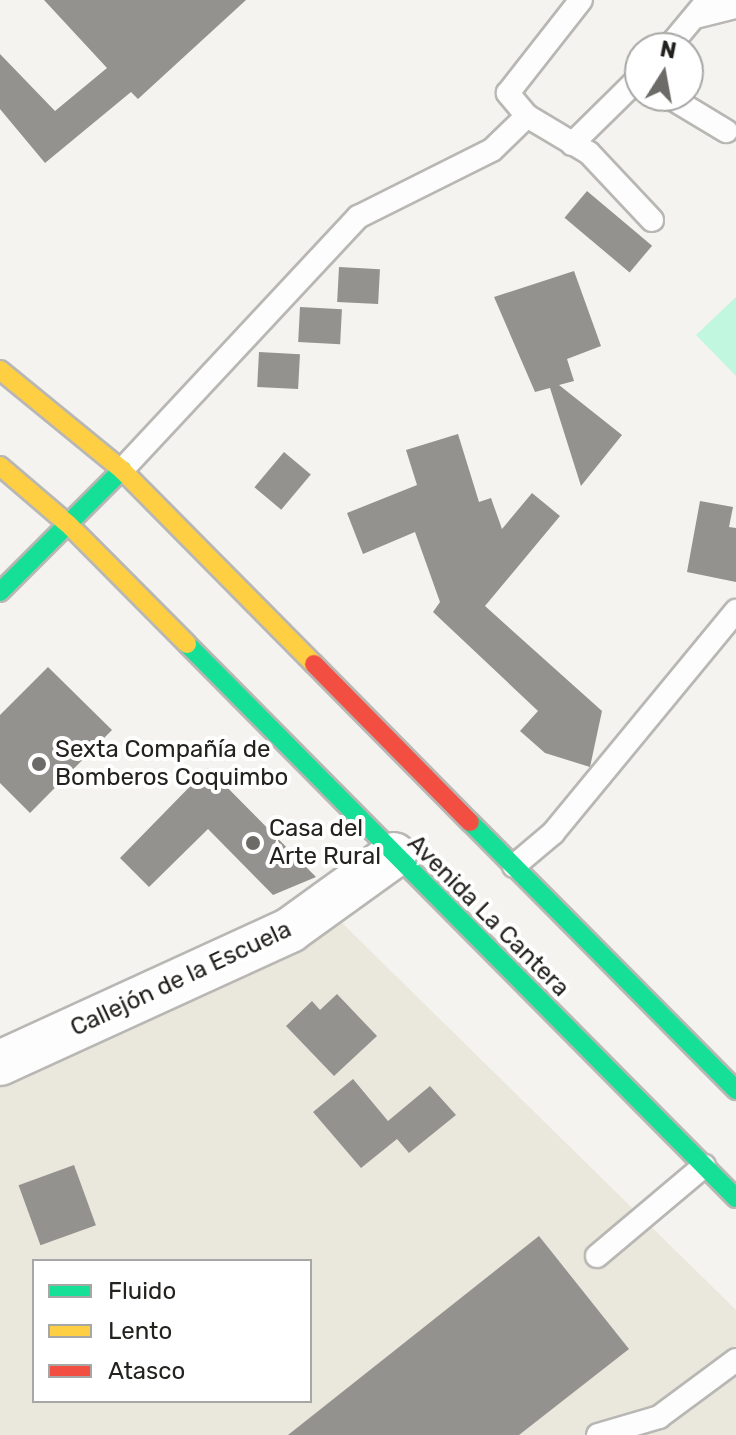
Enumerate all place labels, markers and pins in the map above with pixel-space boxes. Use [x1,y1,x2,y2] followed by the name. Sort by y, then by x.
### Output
[55,736,288,792] place label: Sexta Compañía de Bomberos Coquimbo
[30,755,48,773] marker: Sexta Compañía de Bomberos Coquimbo
[269,815,381,871] place label: Casa del Arte Rural
[244,834,262,852] marker: Casa del Arte Rural

